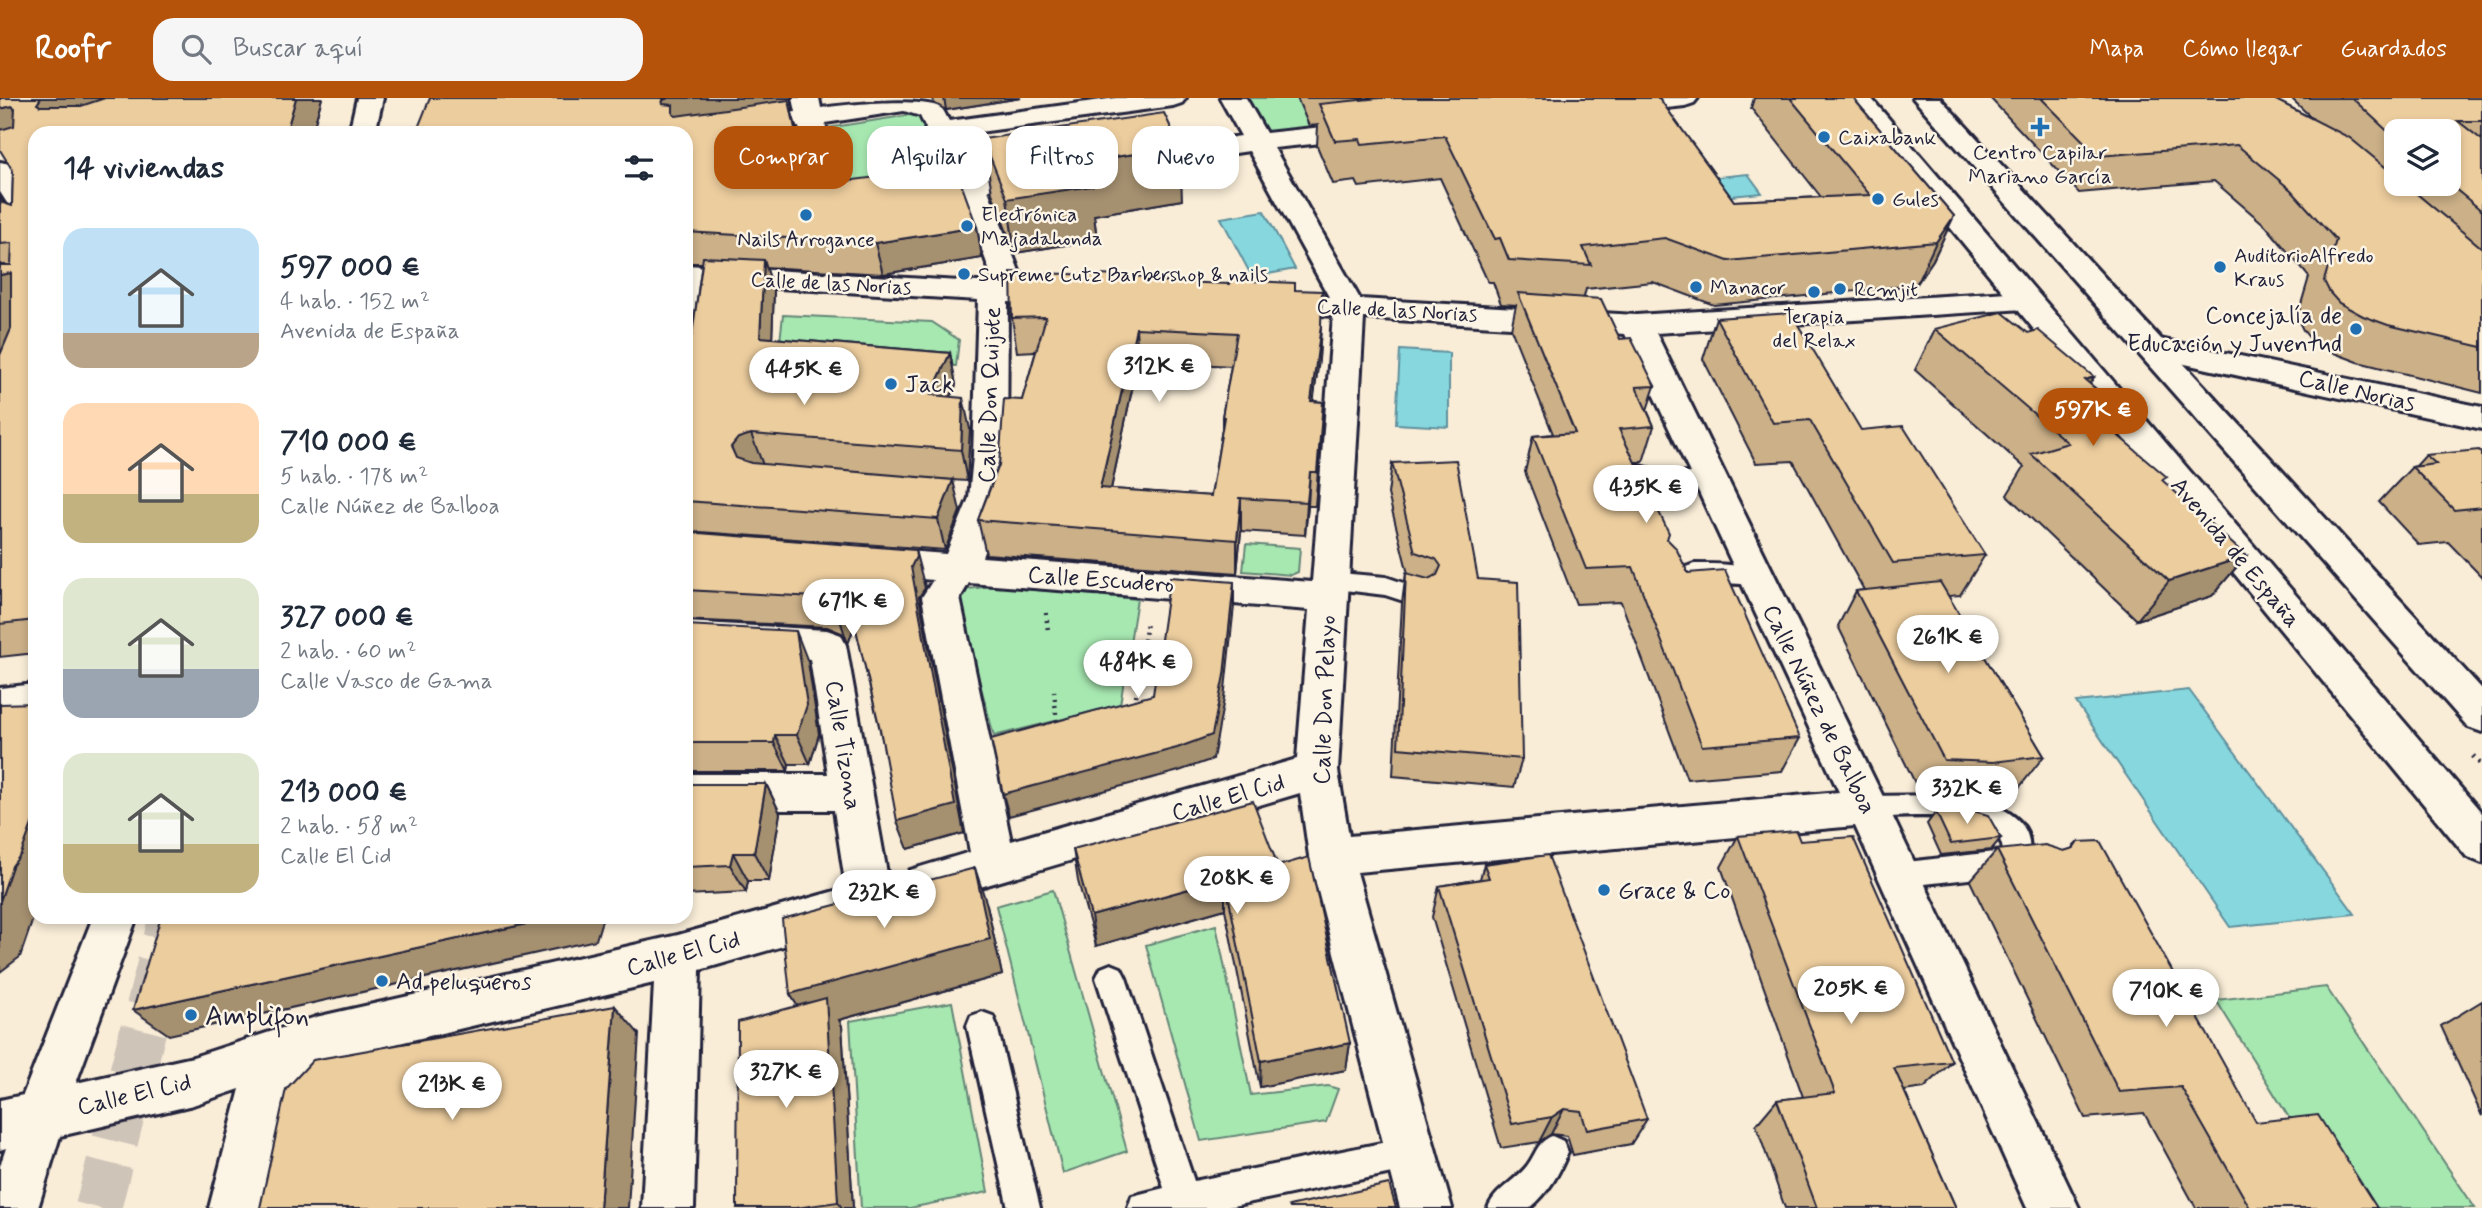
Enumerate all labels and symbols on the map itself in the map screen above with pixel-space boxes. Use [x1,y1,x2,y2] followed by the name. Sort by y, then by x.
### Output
[2030,117,2050,137] marker: Centro Capilar Mariano García
[1838,124,1937,152] place label: Caixabank
[1816,129,1832,145] marker: Caixabank
[1968,139,2112,191] place label: Centro Capilar Mariano García
[1892,186,1939,214] place label: Gules
[1870,191,1886,207] marker: Gules
[981,201,1103,253] place label: Electrónica Majadahonda
[798,207,814,223] marker: Nails Arrogance
[959,218,975,234] marker: Electrónica Majadahonda
[737,226,875,254] place label: Nails Arrogance
[2234,242,2374,294] place label: AuditorioAlfredo Kraus
[2212,259,2228,275] marker: AuditorioAlfredo Kraus
[978,261,1268,289] place label: Supreme Cutz Barbershop & nails
[750,266,912,302] street label: Calle de las Norias
[956,266,972,282] marker: Supreme Cutz Barbershop & nails
[1710,274,1786,302] place label: Manacor
[1854,276,1918,304] place label: Rcmjit
[1688,279,1704,295] marker: Manacor
[1832,281,1848,297] marker: Rcmjit
[1806,284,1822,300] marker: Terapia del Relax
[1316,293,1478,329] street label: Calle de las Norias
[2127,301,2342,360] place label: Concejalía de Educación y Juventud
[1772,303,1856,355] place label: Terapia del Relax
[972,306,1009,484] street label: Calle Don Quijote
[2348,321,2364,337] marker: Concejalía de Educación y Juventud
[1102,344,1216,404] pin: 312K €
[747,348,861,407] pin: 445K €
[2295,363,2418,420] street label: Calle Norias
[905,370,954,401] place label: Jack
[883,376,899,392] marker: Jack
[2036,388,2150,448] pin: 597K €
[1589,466,1703,525] pin: 435K €
[2163,471,2307,635] street label: Avenida de España
[1027,560,1175,601] street label: Calle Escudero
[796,580,910,639] pin: 671K €
[1754,600,1883,819] street label: Calle Núñez de Balboa
[1307,615,1344,785] street label: Calle Don Pelayo
[1891,616,2005,675] pin: 261K €
[1081,640,1195,700] pin: 484K €
[817,678,868,812] street label: Calle Tizona
[1910,766,2024,826] pin: 332K €
[1168,768,1289,829] street label: Calle El Cid
[1180,856,1294,916] pin: 208K €
[827,870,941,930] pin: 232K €
[1618,876,1730,907] place label: Grace & Co
[1596,882,1612,898] marker: Grace & Co
[623,924,744,984] street label: Calle El Cid
[396,967,532,998] place label: Ad peluqueros
[1794,967,1908,1026] pin: 205K €
[2109,970,2223,1029] pin: 710K €
[374,973,390,989] marker: Ad peluqueros
[205,999,309,1038] place label: Amplifon
[183,1007,199,1023] marker: Amplifon
[729,1051,843,1110] pin: 327K €
[395,1062,509,1122] pin: 213K €
[74,1067,194,1124] street label: Calle El Cid

